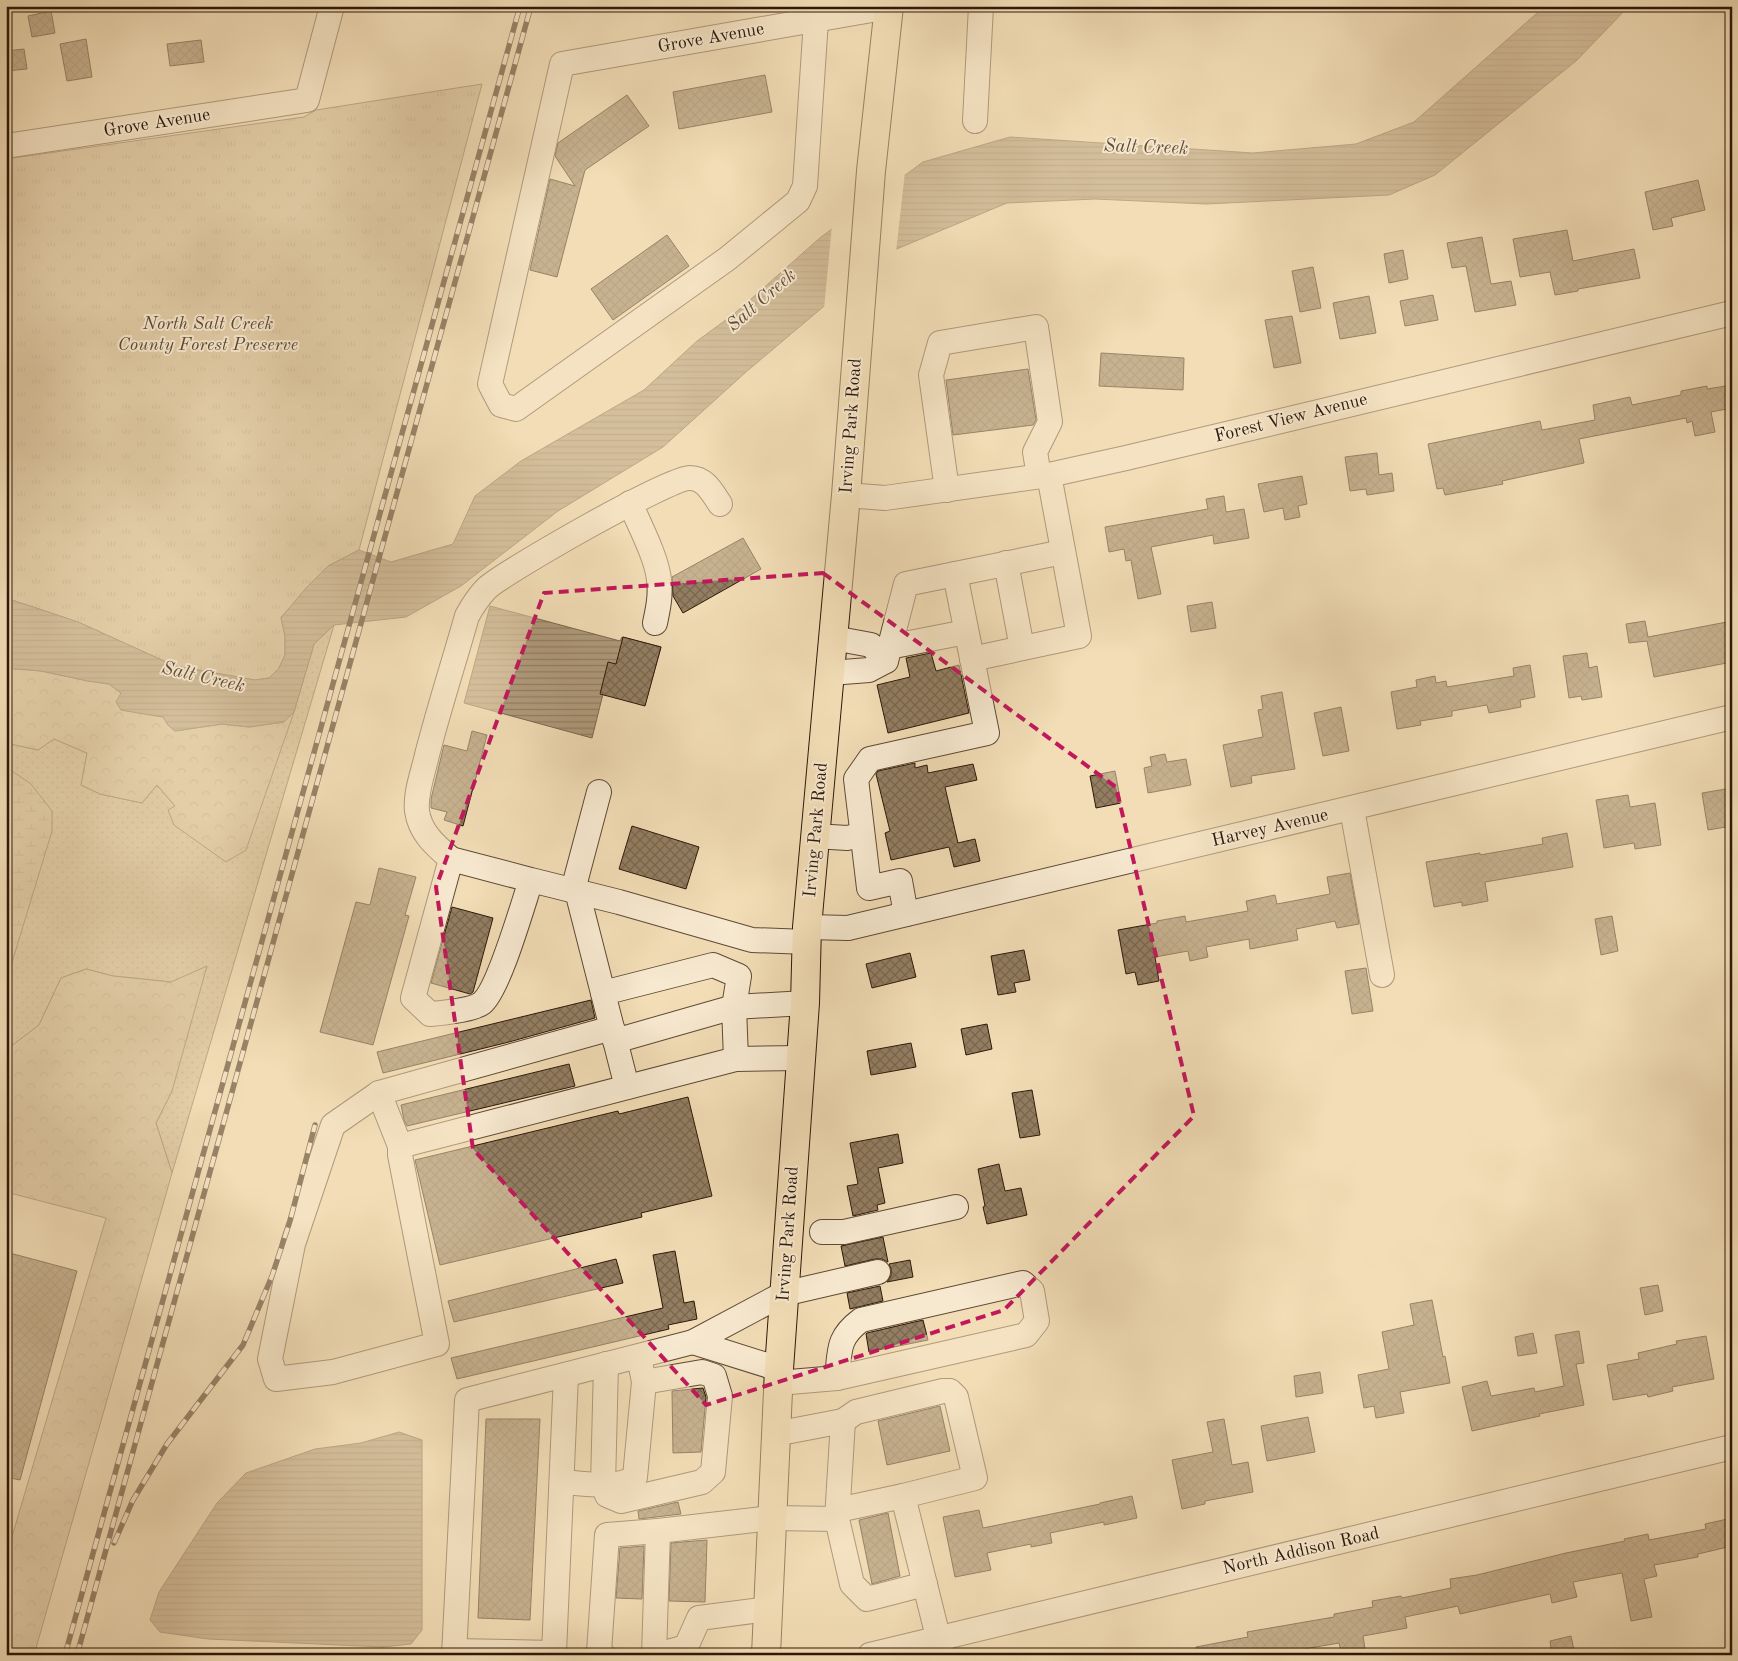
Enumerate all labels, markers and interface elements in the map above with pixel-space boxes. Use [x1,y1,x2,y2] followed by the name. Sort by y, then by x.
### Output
[656,20,766,56] street label: Grove Avenue
[102,106,212,140] street label: Grove Avenue
[1103,137,1189,159] water label: Salt Creek
[724,266,800,336] water label: Salt Creek
[118,315,298,354] park label: North Salt Creek County Forest Preserve
[837,358,865,494] street label: Irving Park Road
[1213,390,1369,446] street label: Forest View Avenue
[160,659,246,697] water label: Salt Creek
[801,762,831,898] street label: Irving Park Road
[1210,806,1330,850] street label: Harvey Avenue
[774,1166,802,1302] street label: Irving Park Road
[1221,1524,1381,1578] street label: North Addison Road

